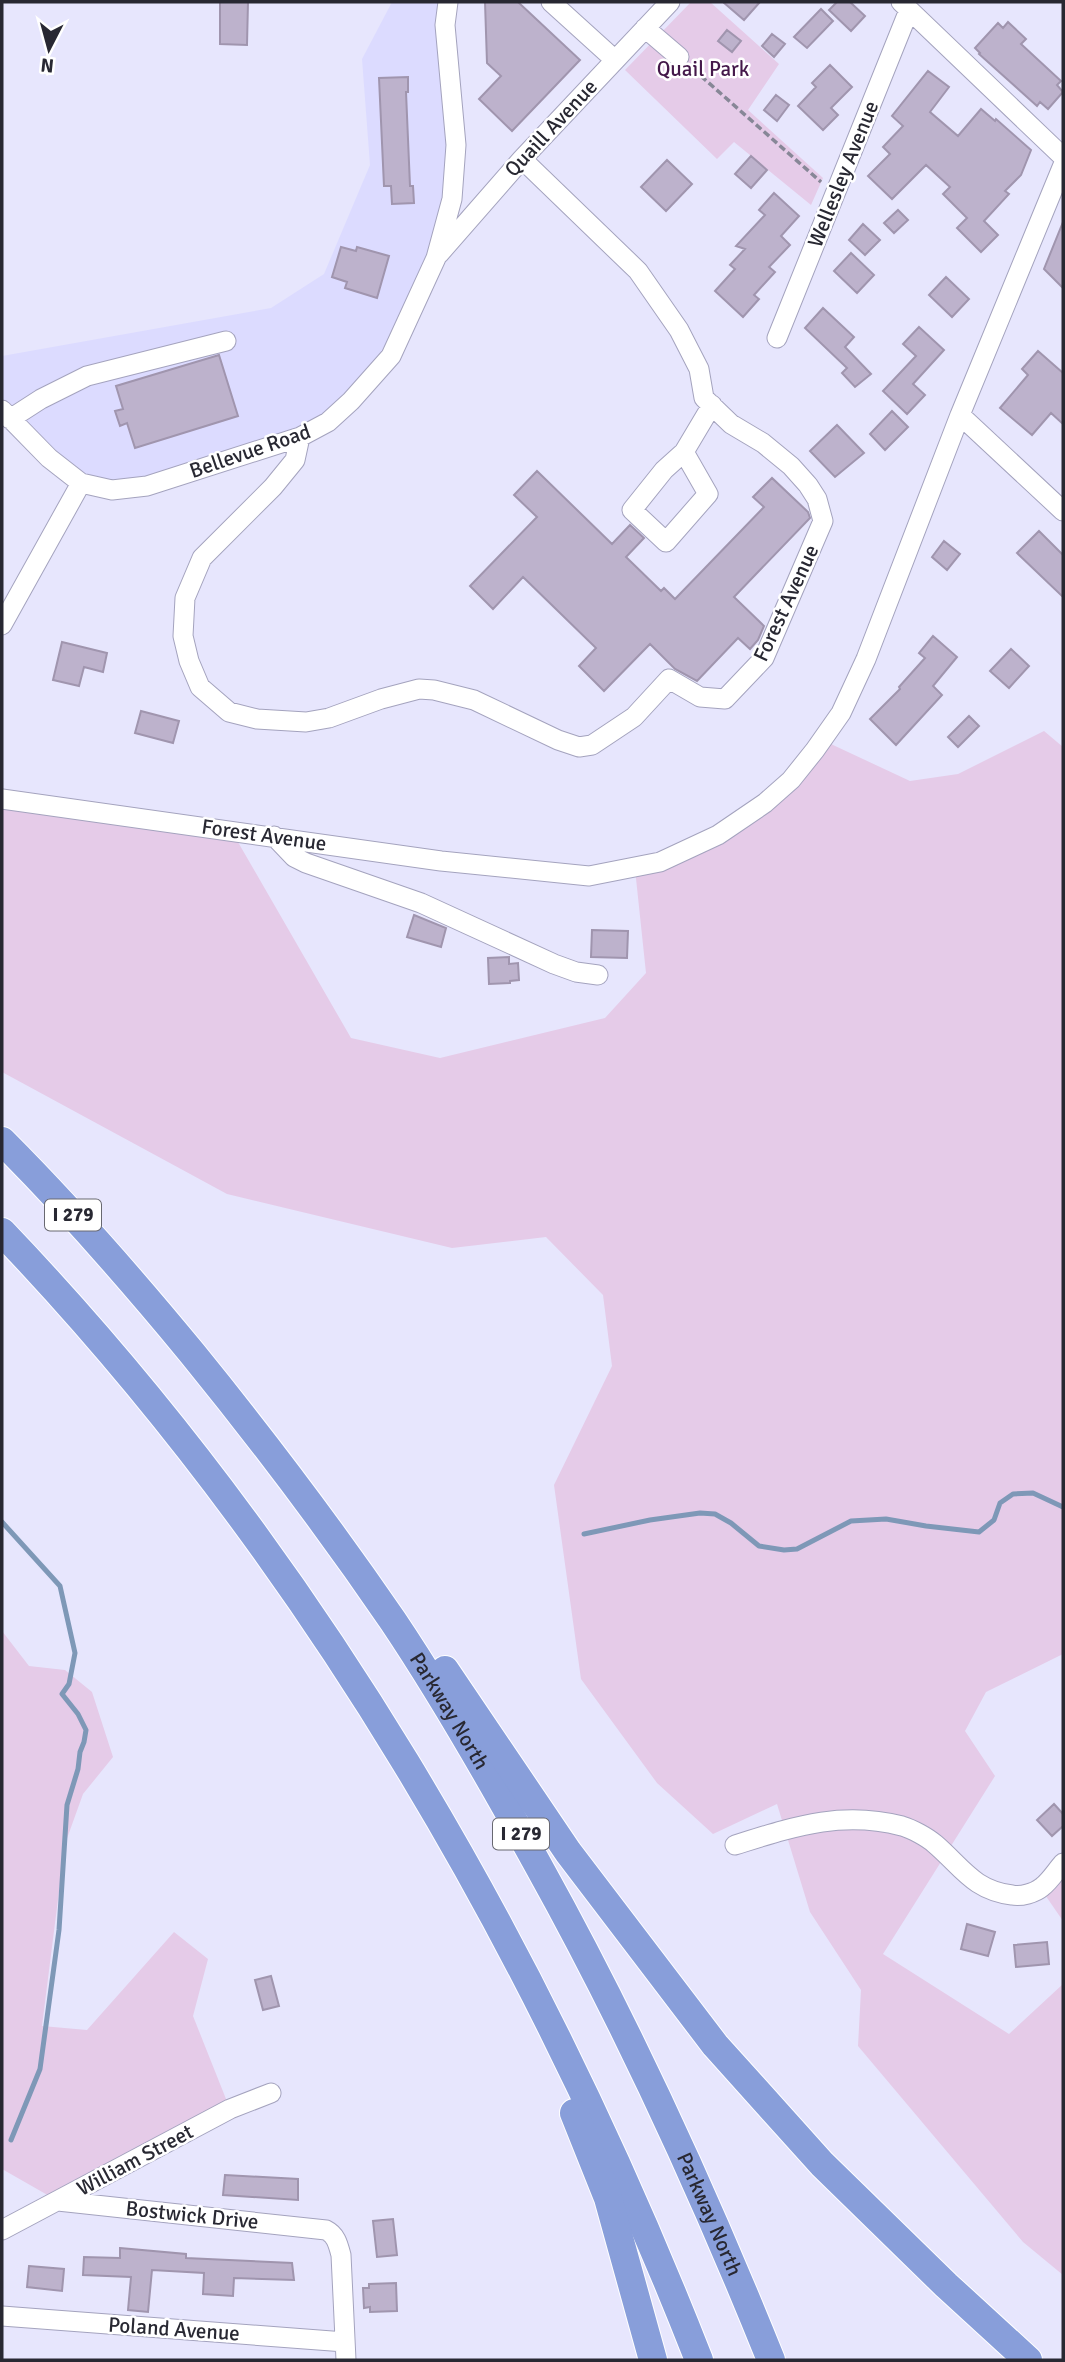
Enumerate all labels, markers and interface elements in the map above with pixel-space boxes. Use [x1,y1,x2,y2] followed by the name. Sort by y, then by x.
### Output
[14,14,84,84] north arrow
[40,52,55,78] text: N
[657,56,750,82] park label: Quail Park
[499,74,603,182] street label: Quaill Avenue
[802,97,884,251] street label: Wellesley Avenue
[186,418,314,484] street label: Bellevue Road
[748,540,824,666] street label: Forest Avenue
[200,813,328,857] street label: Forest Avenue
[45,1200,101,1231] road number: I 279
[404,1647,495,1774] street label: Parkway North
[493,1818,549,1850] road number: I 279
[72,2118,198,2202] street label: William Street
[671,2148,748,2280] street label: Parkway North
[124,2195,260,2235] street label: Bostwick Drive
[107,2311,241,2347] street label: Poland Avenue

